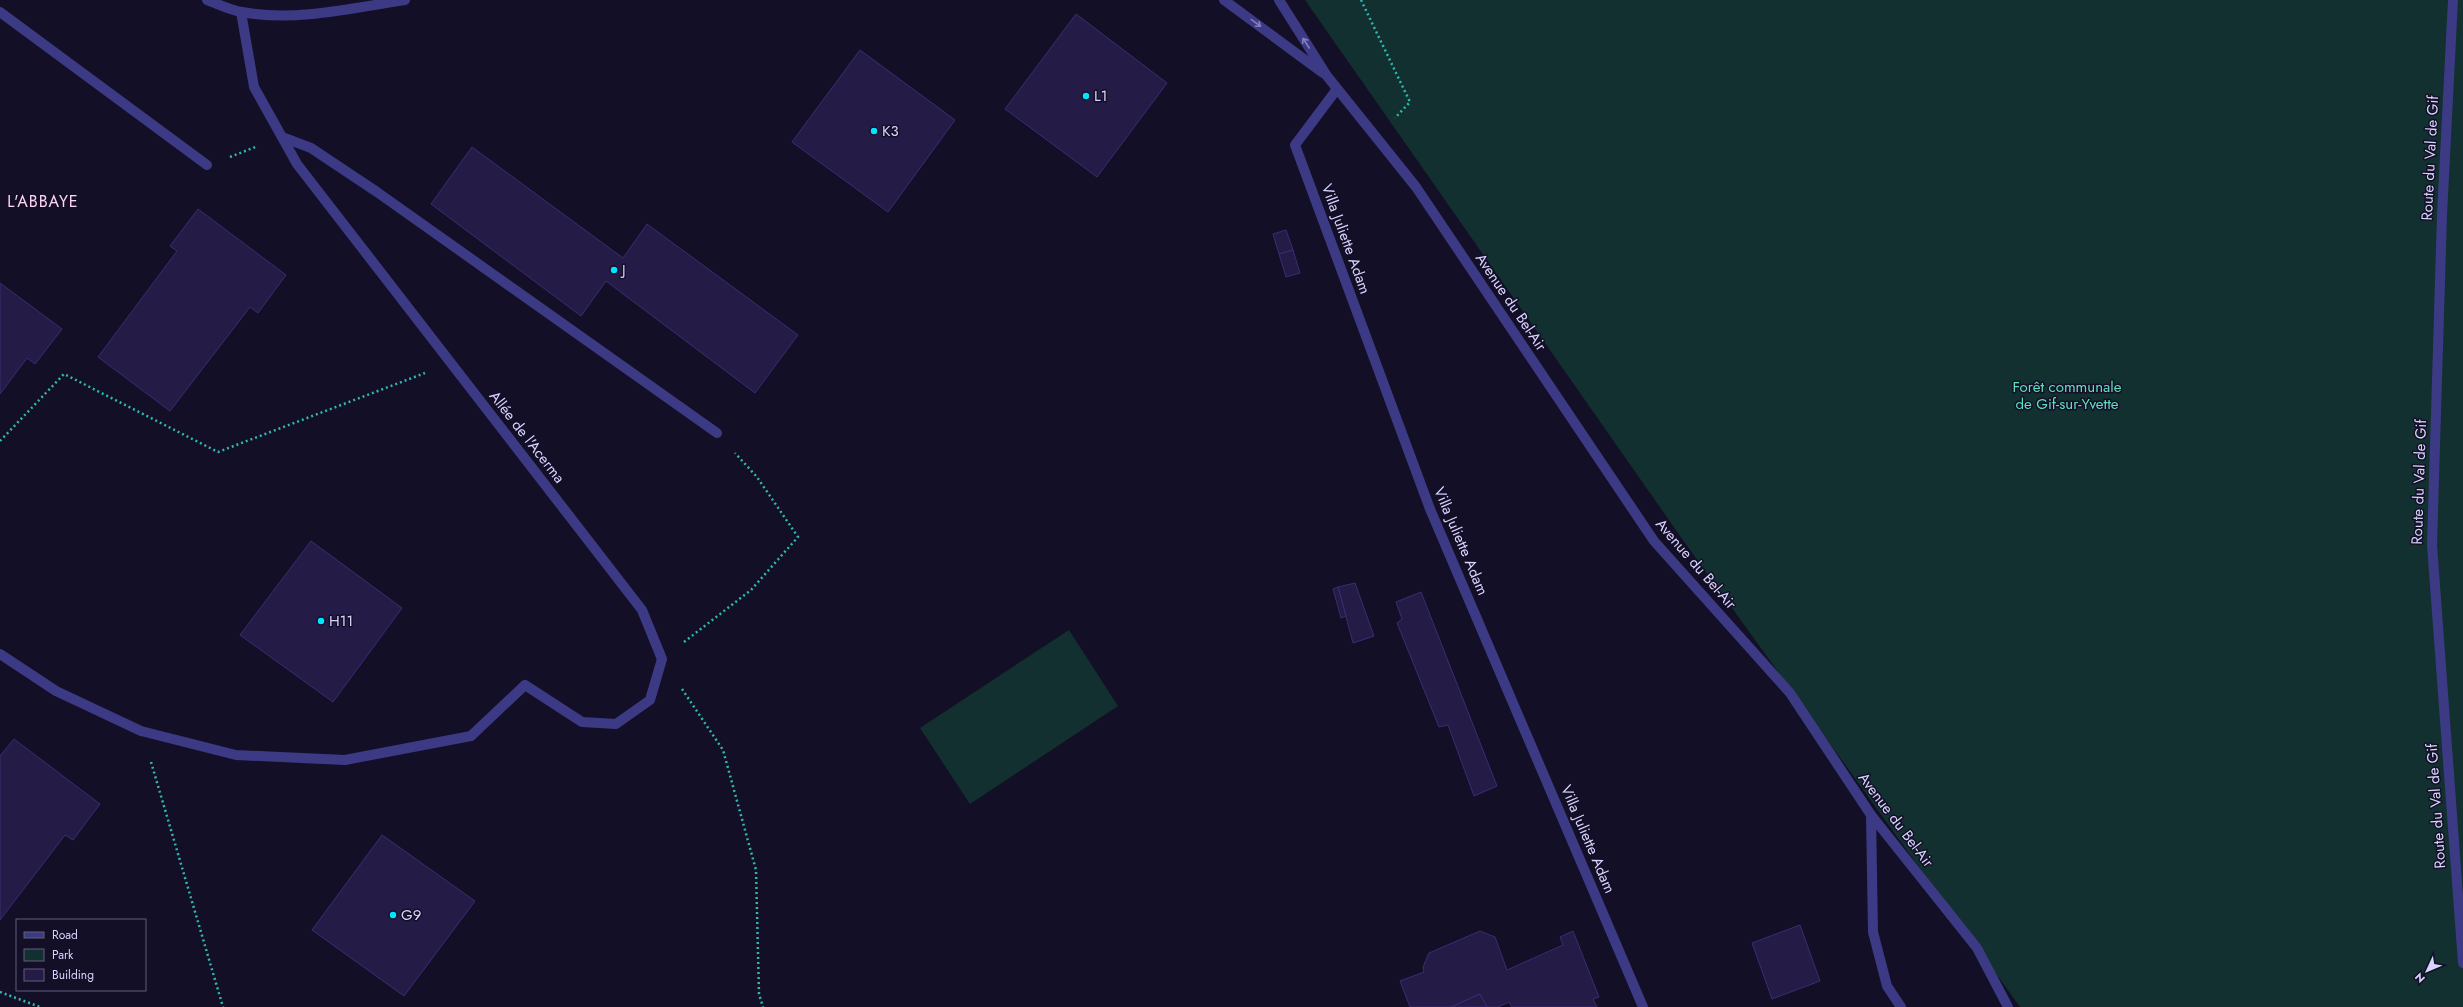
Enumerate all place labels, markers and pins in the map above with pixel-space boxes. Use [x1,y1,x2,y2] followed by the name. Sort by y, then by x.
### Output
[1094,85,1108,107] place label: L1
[1081,91,1091,101] marker: L1
[882,120,899,142] place label: K3
[869,126,879,136] marker: K3
[620,259,626,281] place label: J
[609,265,619,275] marker: J
[329,610,353,632] place label: H11
[316,616,326,626] marker: H11
[401,904,421,926] place label: G9
[388,910,398,920] marker: G9

